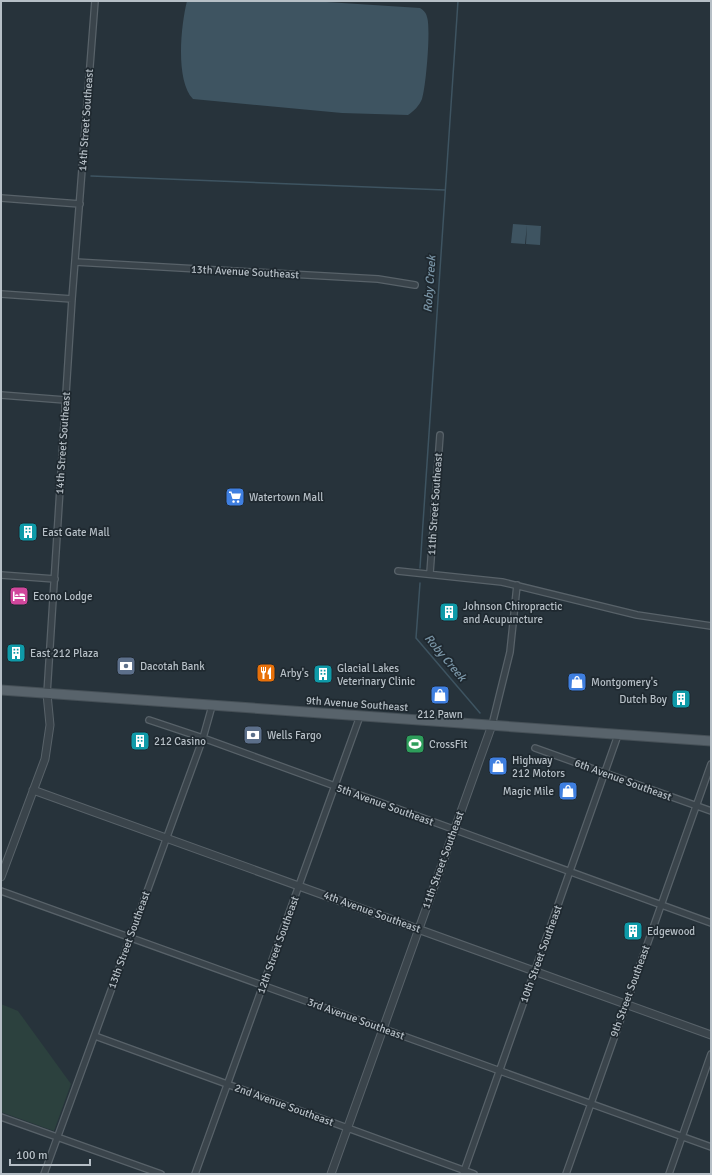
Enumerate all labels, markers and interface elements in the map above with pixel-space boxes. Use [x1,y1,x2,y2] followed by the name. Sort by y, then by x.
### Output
[76,68,96,172] street label: 14th Street Southeast
[421,254,440,313] water label: Roby Creek
[191,263,300,281] street label: 13th Avenue Southeast
[53,391,73,495] street label: 14th Street Southeast
[425,452,445,556] street label: 11th Street Southeast
[224,486,246,508] supermarket icon: Watertown Mall
[249,491,323,504] place label: Watertown Mall
[17,521,39,543] building icon: East Gate Mall
[42,526,110,539] place label: East Gate Mall
[8,585,30,607] hotel icon: Econo Lodge
[33,590,92,603] place label: Econo Lodge
[463,600,562,626] place label: Johnson Chiropractic and Acupuncture
[438,601,460,623] building icon: Johnson Chiropractic and Acupuncture
[421,631,470,686] water label: Roby Creek
[5,642,27,664] building icon: East 212 Plaza
[30,647,99,660] place label: East 212 Plaza
[115,655,137,677] bank icon: Dacotah Bank
[140,660,205,673] place label: Dacotah Bank
[255,662,277,684] restaurant icon: Arby's
[337,662,415,688] place label: Glacial Lakes Veterinary Clinic
[312,663,334,685] building icon: Glacial Lakes Veterinary Clinic
[280,667,309,680] place label: Arby's
[566,671,588,693] shop icon: Montgomery's
[591,676,658,689] place label: Montgomery's
[429,684,451,706] shop icon: 212 Pawn
[670,688,692,710] building icon: Dutch Boy
[619,693,668,706] place label: Dutch Boy
[305,694,409,714] street label: 9th Avenue Southeast
[417,708,463,721] place label: 212 Pawn
[242,724,264,746] bank icon: Wells Fargo
[267,729,322,742] place label: Wells Fargo
[129,730,151,752] building icon: 212 Casino
[404,733,426,755] sports icon: CrossFit
[154,735,206,748] place label: 212 Casino
[429,738,468,751] place label: CrossFit
[512,754,565,780] place label: Highway 212 Motors
[487,755,509,777] shop icon: Highway 212 Motors
[573,756,674,804] street label: 6th Avenue Southeast
[557,780,579,802] shop icon: Magic Mile
[335,781,436,829] street label: 5th Avenue Southeast
[503,785,554,798] place label: Magic Mile
[419,809,467,910] street label: 11th Street Southeast
[322,888,423,936] street label: 4th Avenue Southeast
[105,889,153,990] street label: 13th Street Southeast
[254,894,302,995] street label: 12th Street Southeast
[517,903,565,1004] street label: 10th Street Southeast
[622,920,644,942] building icon: Edgewood
[647,925,695,938] place label: Edgewood
[607,943,653,1039] street label: 9th Street Southeast
[306,995,406,1043] street label: 3rd Avenue Southeast
[233,1081,335,1129] street label: 2nd Avenue Southeast
[10,1141,90,1167] scale bar
[16,1148,48,1163] text: 100 m

